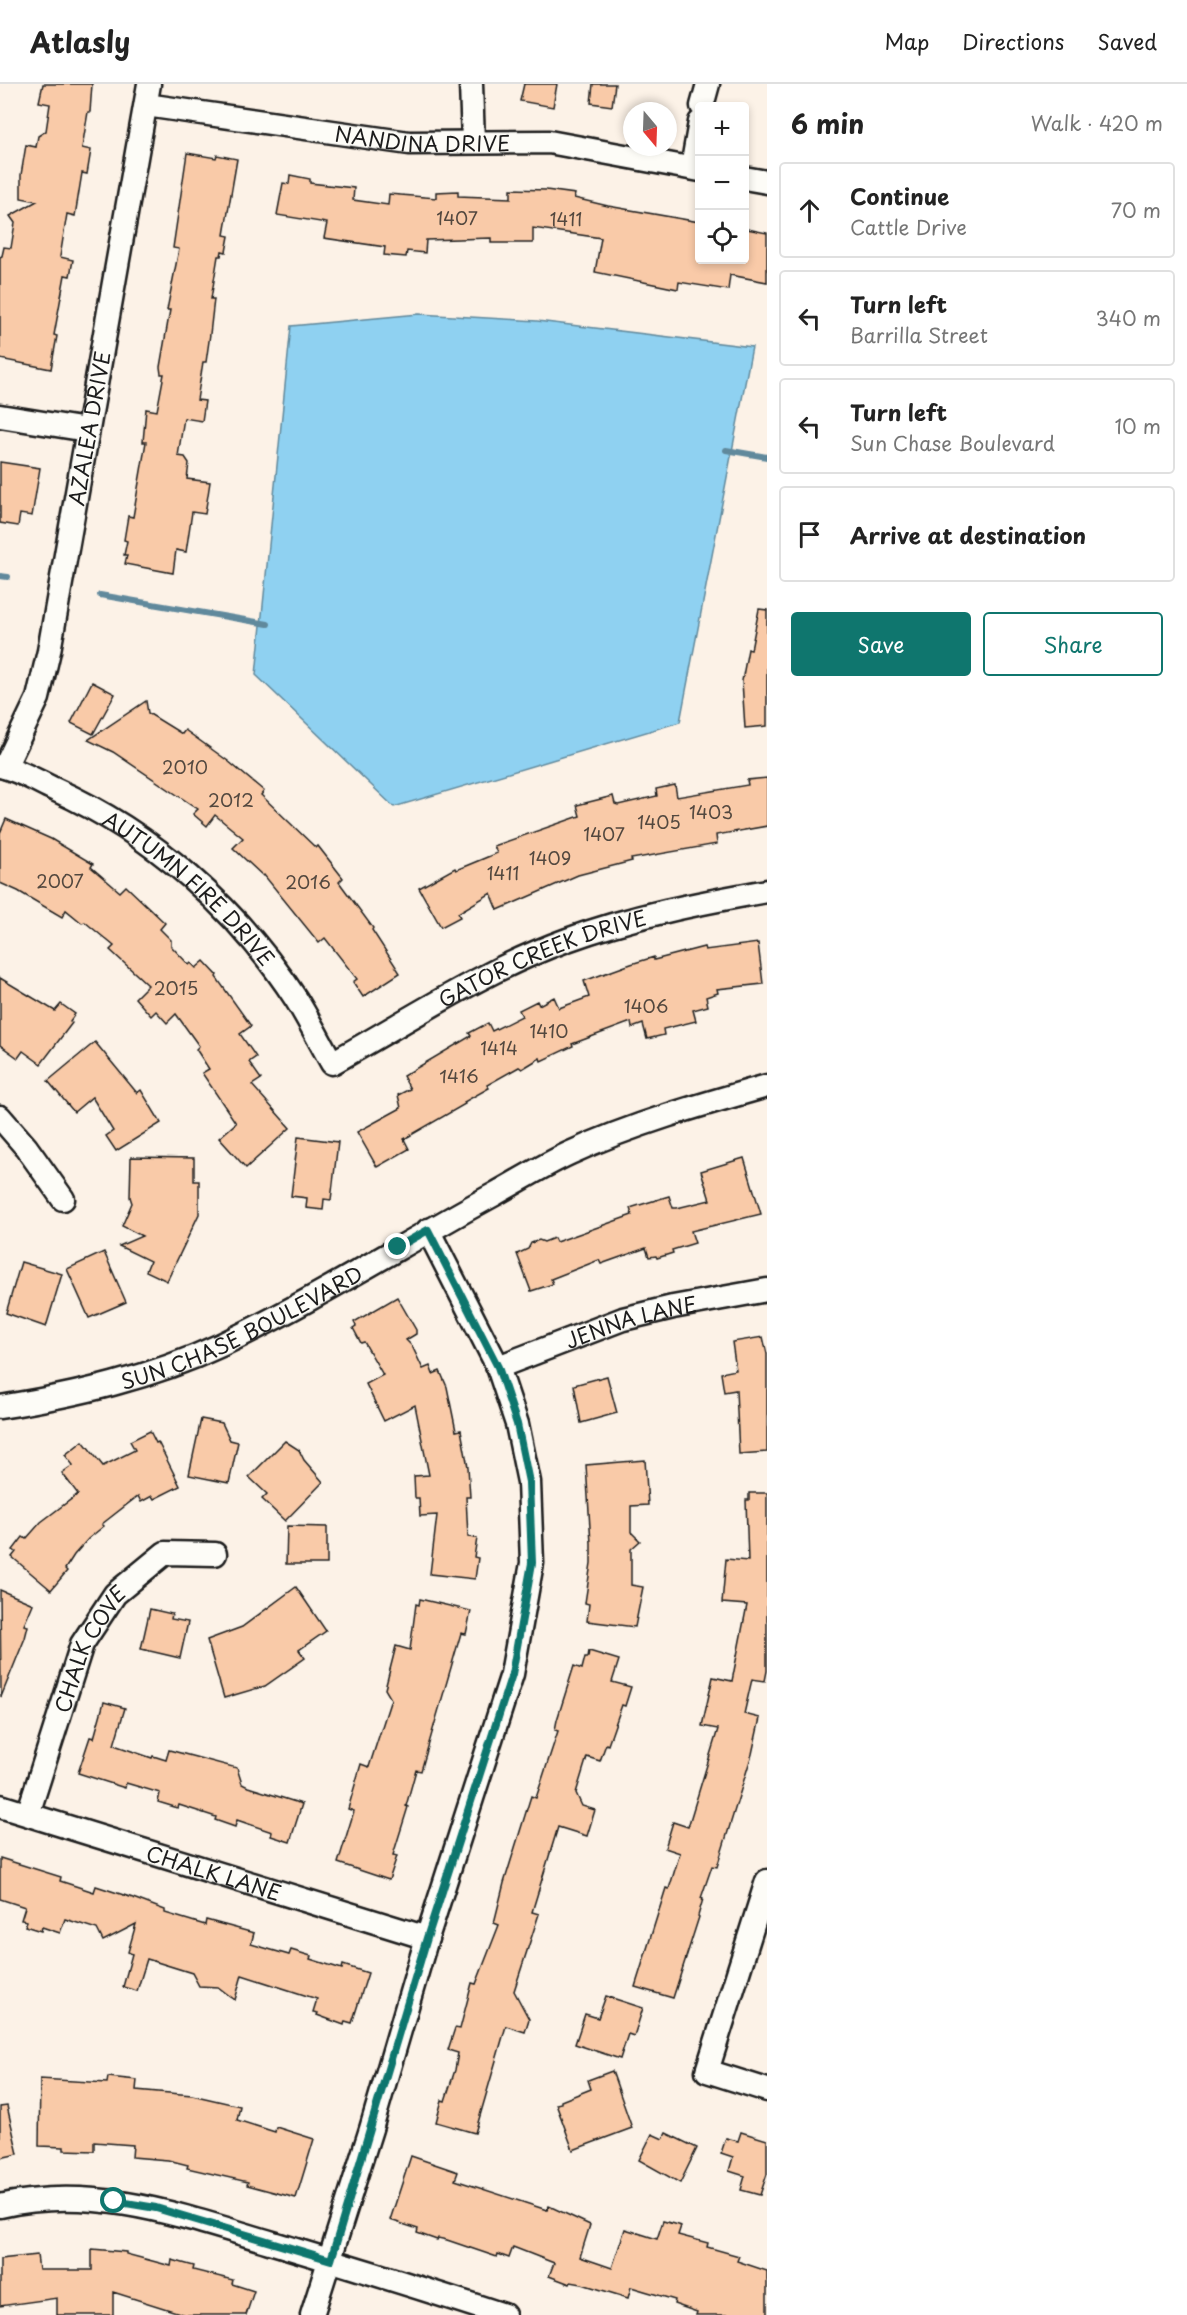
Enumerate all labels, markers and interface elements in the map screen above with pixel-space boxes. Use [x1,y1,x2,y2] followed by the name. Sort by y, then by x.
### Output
[30,20,130,63] text: Atlasly
[884,25,929,57] text: Map
[962,25,1064,57] text: Directions
[1097,25,1157,57] text: Saved
[623,102,677,156] north arrow
[695,102,749,264] map controls
[695,102,749,156] button: +
[791,104,864,143] text: 6 min
[1031,108,1163,138] text: Walk · 420 m
[333,117,510,159] street label: NANDINA DRIVE
[695,156,749,210] button: −
[850,179,949,212] text: Continue
[793,194,826,227] icon: ahead
[1111,195,1161,225] text: 70 m
[436,204,478,231] house number: 1407
[550,205,582,232] house number: 1411
[695,210,749,264] button: locate
[850,212,967,242] text: Cattle Drive
[850,287,947,320] text: Turn left
[793,302,826,335] icon: left
[1096,303,1161,333] text: 340 m
[850,320,988,350] text: Barrilla Street
[59,348,118,508] street label: AZALEA DRIVE
[850,395,947,428] text: Turn left
[793,410,826,443] icon: left
[1114,411,1161,441] text: 10 m
[850,428,1055,458] text: Sun Chase Boulevard
[793,518,826,551] icon: arrive
[850,518,1086,551] text: Arrive at destination
[791,612,971,676] button: Save
[983,612,1163,676] button: Share
[162,753,208,780] house number: 2010
[208,786,254,813] house number: 2012
[689,798,733,825] house number: 1403
[97,802,283,972] street label: AUTUMN FIRE DRIVE
[637,808,681,835] house number: 1405
[583,820,625,847] house number: 1407
[529,844,571,871] house number: 1409
[487,859,519,886] house number: 1411
[36,867,84,894] house number: 2007
[285,868,331,895] house number: 2016
[432,900,650,1015] street label: GATOR CREEK DRIVE
[154,974,198,1001] house number: 2015
[624,992,668,1019] house number: 1406
[530,1017,568,1044] house number: 1410
[480,1034,518,1061] house number: 1414
[439,1062,479,1089] house number: 1416
[384,1233,410,1259] route end
[117,1257,368,1397] street label: SUN CHASE BOULEVARD
[560,1287,699,1356] street label: JENNA LANE
[45,1576,132,1717] street label: CHALK COVE
[143,1836,286,1908] street label: CHALK LANE
[100,2187,126,2213] route start

